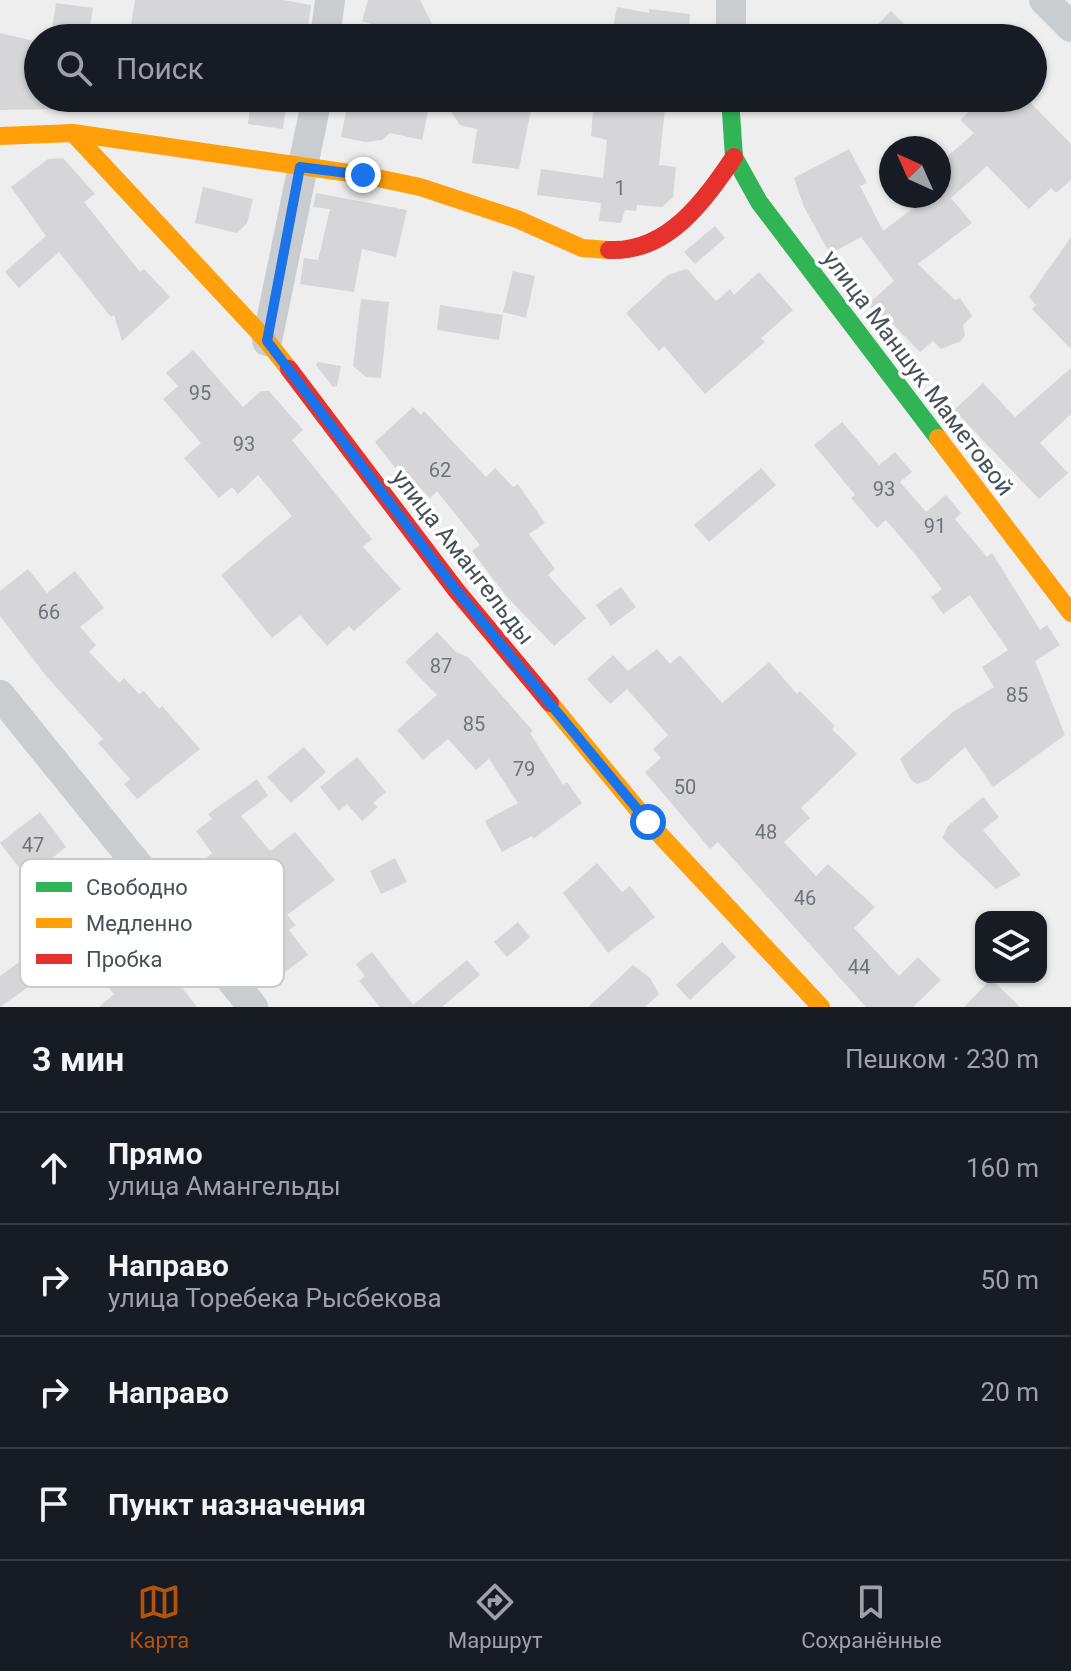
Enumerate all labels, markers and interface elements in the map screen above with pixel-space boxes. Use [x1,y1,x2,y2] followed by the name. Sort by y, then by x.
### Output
[24,24,1047,112] search box
[52,46,96,90] icon: search
[116,51,204,86] text: Поиск
[879,136,951,208] north arrow
[345,157,381,193] route end
[614,176,626,200] house number: 1
[817,245,1019,501] street label: улица Маншук Маметовой
[189,381,211,405] house number: 95
[233,432,255,456] house number: 93
[429,458,451,482] house number: 62
[386,464,540,650] street label: улица Амангельды
[873,477,895,501] house number: 93
[924,514,946,538] house number: 91
[38,600,60,624] house number: 66
[430,654,452,678] house number: 87
[1006,683,1028,707] house number: 85
[463,712,485,736] house number: 85
[513,757,535,781] house number: 79
[674,775,696,799] house number: 50
[630,804,666,840] route start
[755,820,777,844] house number: 48
[22,833,44,857] house number: 47
[20,859,284,987] legend
[86,875,188,900] text: Свободно
[794,886,816,910] house number: 46
[86,911,192,936] text: Медленно
[975,911,1047,983] map controls
[975,911,1047,983] button: layers
[86,947,162,972] text: Пробка
[848,955,870,979] house number: 44
[32,1039,124,1079] text: 3 мин
[845,1044,1039,1074] text: Пешком · 230 m
[108,1136,203,1171] text: Прямо
[32,1146,76,1190] icon: ahead
[966,1153,1039,1183] text: 160 m
[108,1171,341,1201] text: улица Амангельды
[108,1248,229,1283] text: Направо
[32,1258,76,1302] icon: right
[981,1265,1039,1295] text: 50 m
[108,1283,442,1313] text: улица Торебека Рысбекова
[32,1370,76,1414] icon: right
[108,1375,229,1410] text: Направо
[981,1377,1039,1407] text: 20 m
[32,1482,76,1526] icon: arrive
[108,1487,366,1522] text: Пункт назначения
[129,1580,189,1653] tab: Карта
[448,1580,543,1653] tab: Маршрут
[801,1580,942,1653] tab: Сохранённые

